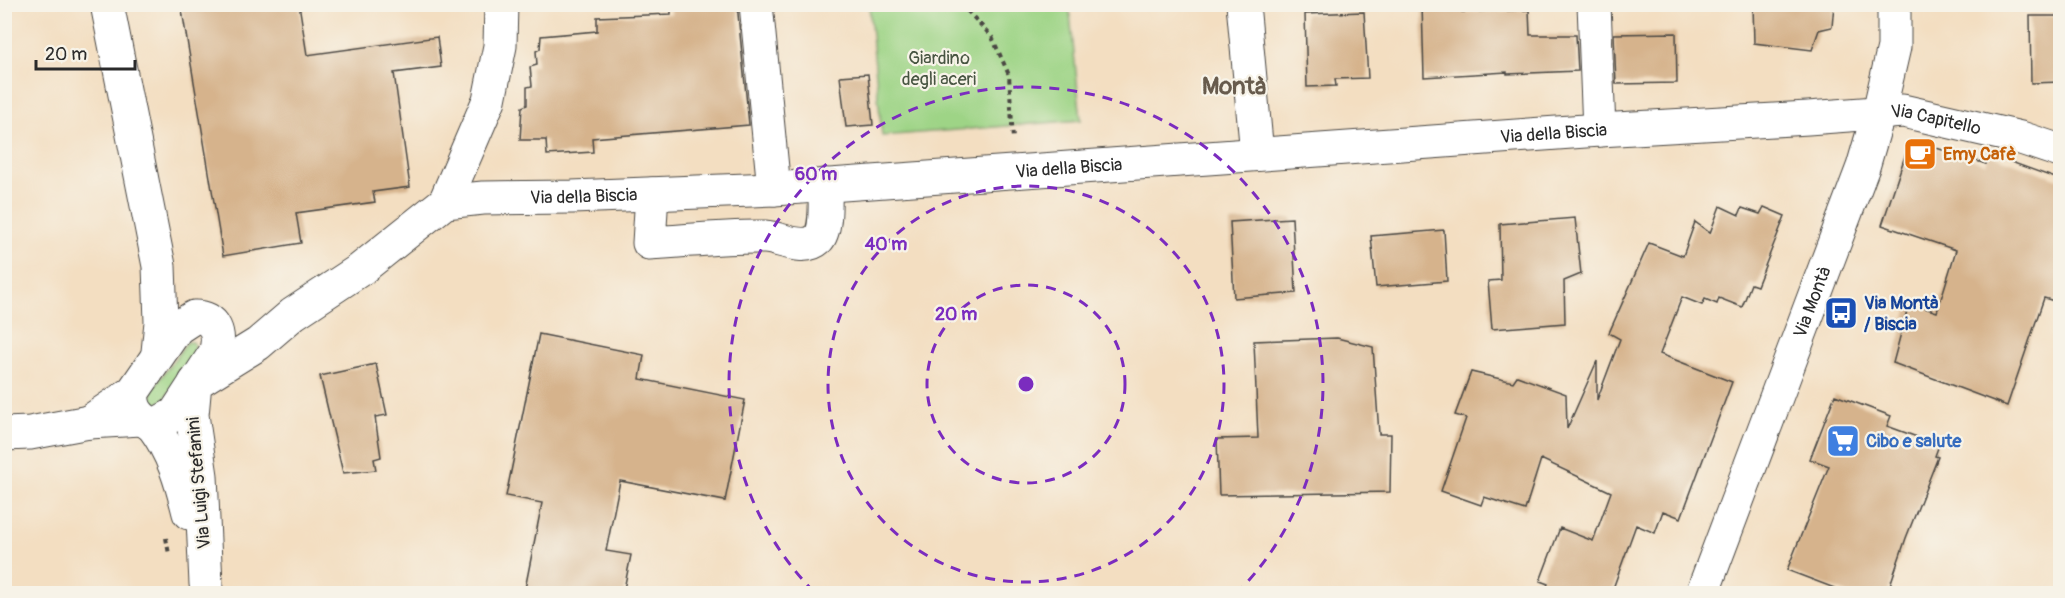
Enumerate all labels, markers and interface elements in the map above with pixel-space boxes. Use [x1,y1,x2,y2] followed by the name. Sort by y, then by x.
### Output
[36,33,135,71] scale bar
[45,43,87,66] text: 20 m
[902,47,976,91] park label: Giardino degli aceri
[1202,72,1266,101] district label: Montà
[1890,99,1984,140] street label: Via Capitello
[1499,118,1608,149] street label: Via della Biscia
[1902,136,1938,172] cafe icon: Emy Cafè
[1943,143,2017,166] place label: Emy Cafè
[1014,153,1123,183] street label: Via della Biscia
[795,163,837,186] text: 60 m
[530,183,638,209] street label: Via della Biscia
[865,233,907,256] text: 40 m
[1788,263,1836,341] street label: Via Montà
[1864,292,1939,336] place label: Via Montà / Biscia
[1823,295,1859,331] bus stop icon: Via Montà / Biscia
[935,303,977,326] text: 20 m
[1016,374,1036,394] centre of rings
[182,416,216,550] street label: Via Luigi Stefanini
[1825,423,1861,459] supermarket icon: Cibo e salute
[1866,430,1963,453] place label: Cibo e salute

